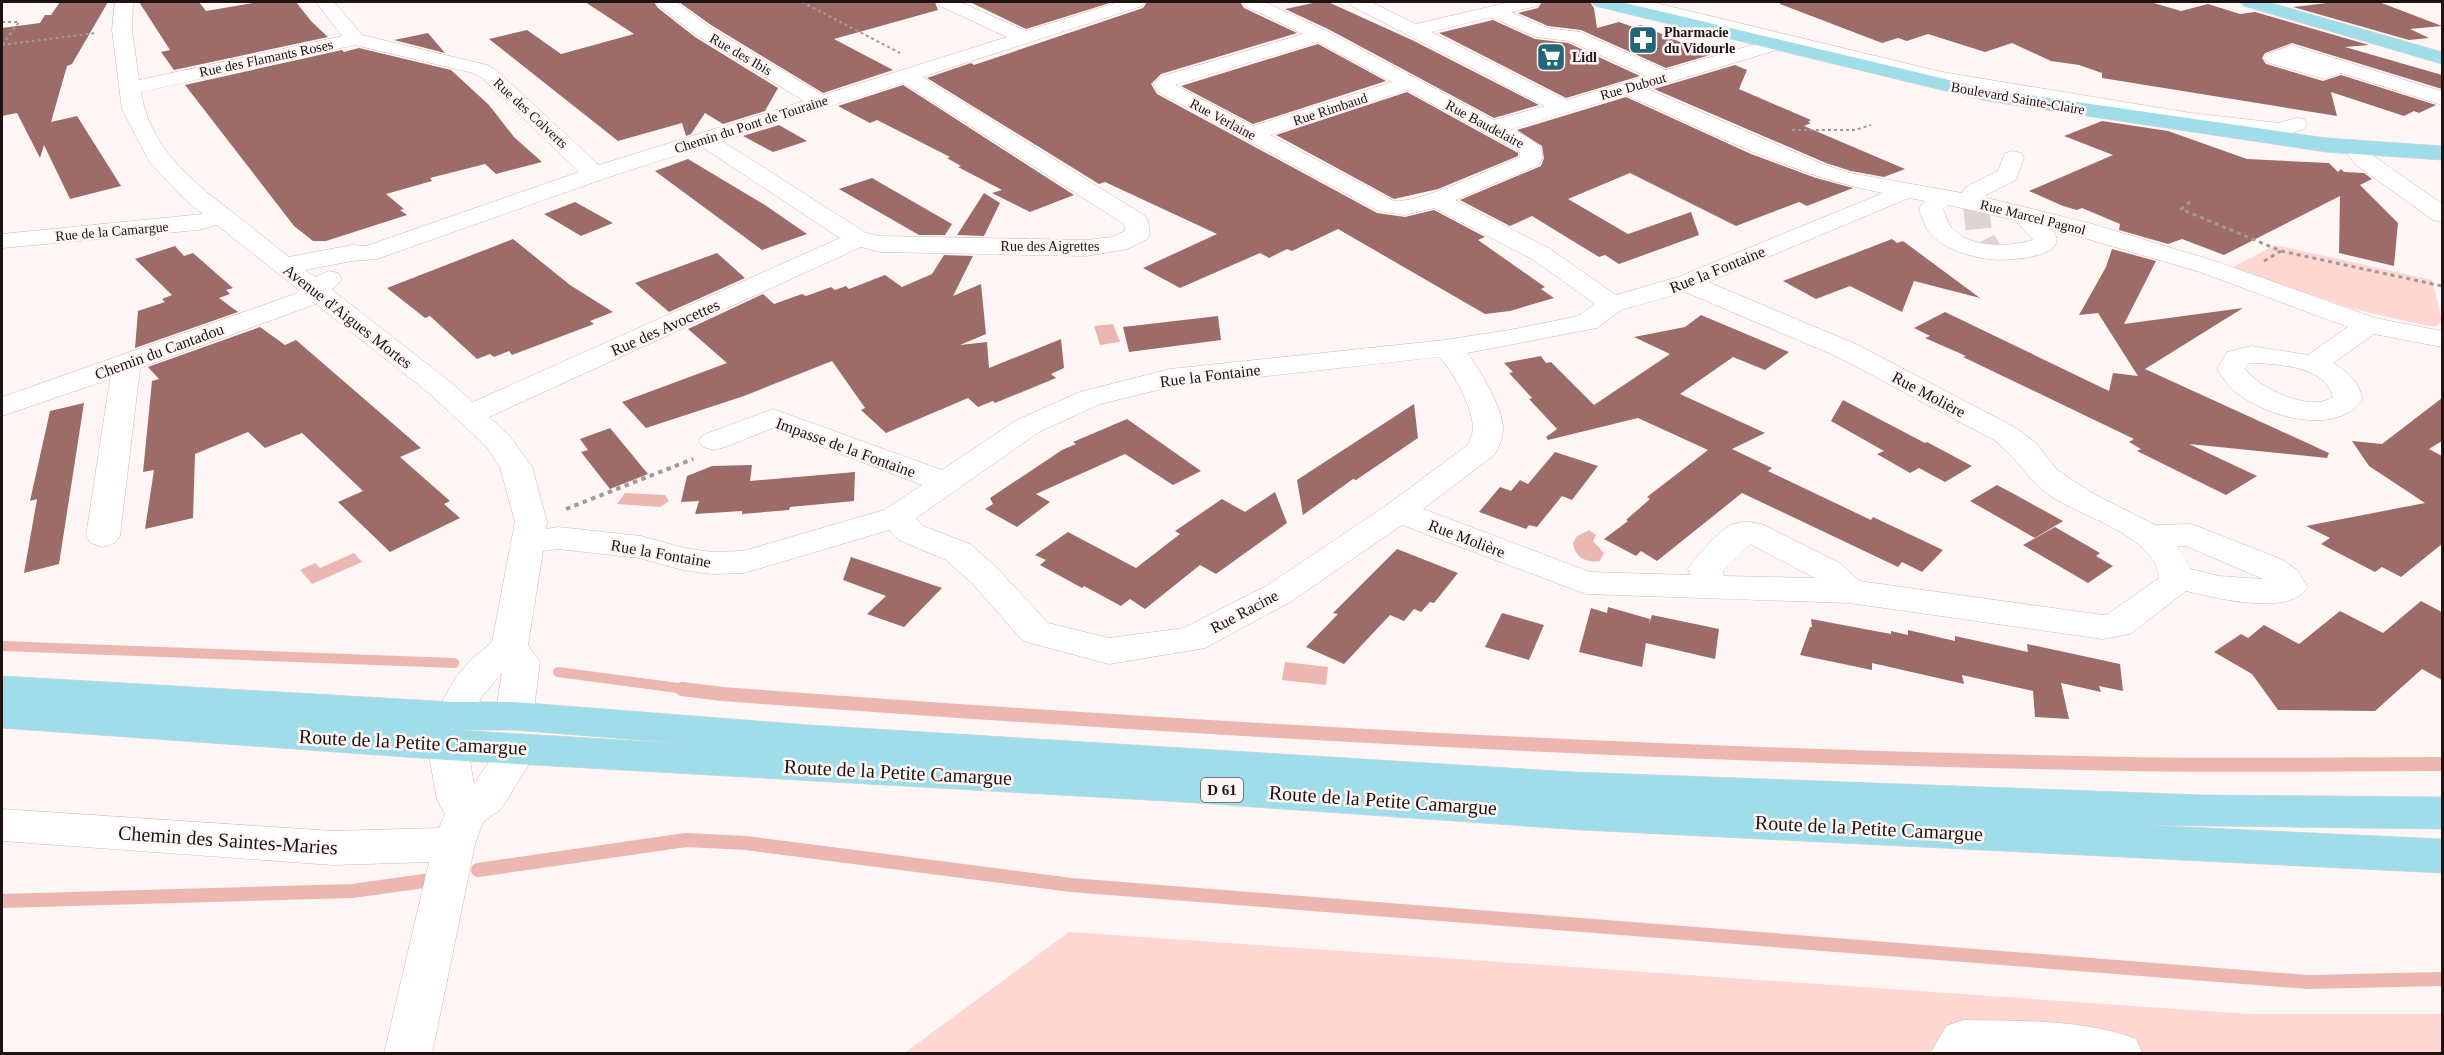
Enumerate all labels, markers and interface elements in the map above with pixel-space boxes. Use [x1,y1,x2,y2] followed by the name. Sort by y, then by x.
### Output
[1627,24,1659,56] pharmacy icon: Pharmacie du Vidourle
[1664,25,1735,56] place label: Pharmacie du Vidourle
[707,31,774,78] street label: Rue des Ibis
[198,37,334,80] street label: Rue des Flamants Roses
[1535,41,1567,73] supermarket icon: Lidl
[1572,50,1597,65] place label: Lidl
[1598,70,1668,103] street label: Rue Dubout
[491,75,571,151] street label: Rue des Colverts
[1950,79,2086,118] street label: Boulevard Sainte-Claire
[1291,90,1369,129] street label: Rue Rimbaud
[672,93,830,156] street label: Chemin du Pont de Touraine
[1187,96,1258,143] street label: Rue Verlaine
[1443,97,1527,151] street label: Rue Baudelaire
[1979,197,2087,238] street label: Rue Marcel Pagnol
[55,219,169,244] street label: Rue de la Camargue
[1001,239,1099,254] street label: Rue des Aigrettes
[1667,243,1767,296] street label: Rue la Fontaine
[280,261,415,373] street label: Avenue d'Aigues Mortes
[608,296,722,359] street label: Rue des Avocettes
[92,320,226,383] street label: Chemin du Cantadou
[1159,361,1261,390] street label: Rue la Fontaine
[1889,368,1968,421] street label: Rue Molière
[773,414,918,482] street label: Impasse de la Fontaine
[1426,516,1507,561] street label: Rue Molière
[610,536,712,571] street label: Rue la Fontaine
[1207,587,1281,636] street label: Rue Racine
[298,725,528,760] street label: Route de la Petite Camargue
[783,755,1013,790] street label: Route de la Petite Camargue
[1201,778,1243,802] road number: D 61
[1268,781,1498,820] street label: Route de la Petite Camargue
[1754,811,1984,846] street label: Route de la Petite Camargue
[118,821,339,859] street label: Chemin des Saintes-Maries

